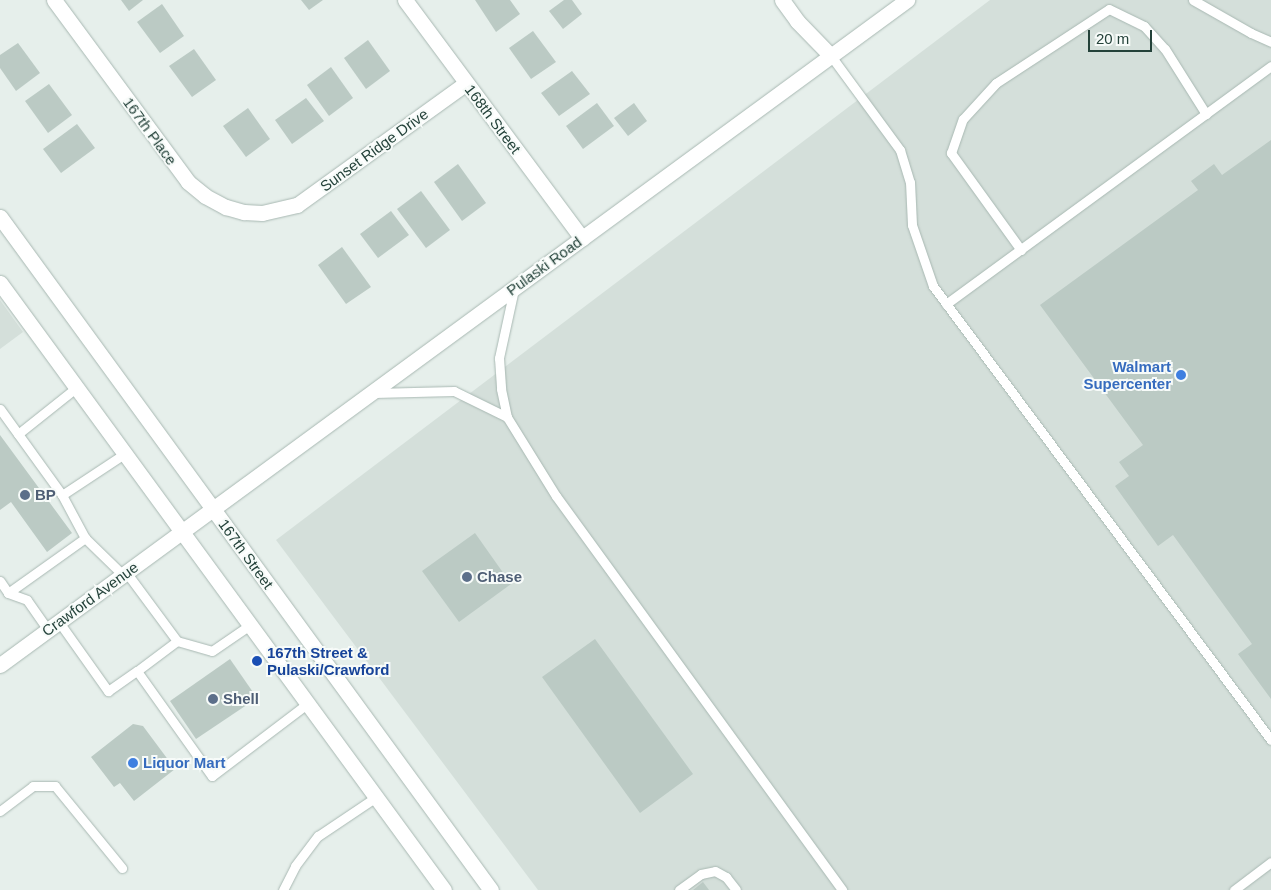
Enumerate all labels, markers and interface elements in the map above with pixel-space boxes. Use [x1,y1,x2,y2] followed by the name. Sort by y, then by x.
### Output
[1091,20,1155,52] scale bar
[1096,30,1129,47] text: 20 m
[461,81,525,157] street label: 168th Street
[119,94,181,168] street label: 167th Place
[316,105,432,195] street label: Sunset Ridge Drive
[503,233,585,299] street label: Pulaski Road
[1083,357,1171,392] place label: Walmart Supercenter
[1175,369,1187,381] marker: Walmart Supercenter
[35,486,56,504] place label: BP
[19,489,31,501] marker: BP
[215,516,277,592] street label: 167th Street
[38,558,142,640] street label: Crawford Avenue
[477,568,522,586] place label: Chase
[461,571,473,583] marker: Chase
[267,643,390,678] place label: 167th Street & Pulaski/Crawford
[251,655,263,667] marker: 167th Street & Pulaski/Crawford
[223,690,259,708] place label: Shell
[207,693,219,705] marker: Shell
[143,754,225,772] place label: Liquor Mart
[127,757,139,769] marker: Liquor Mart

